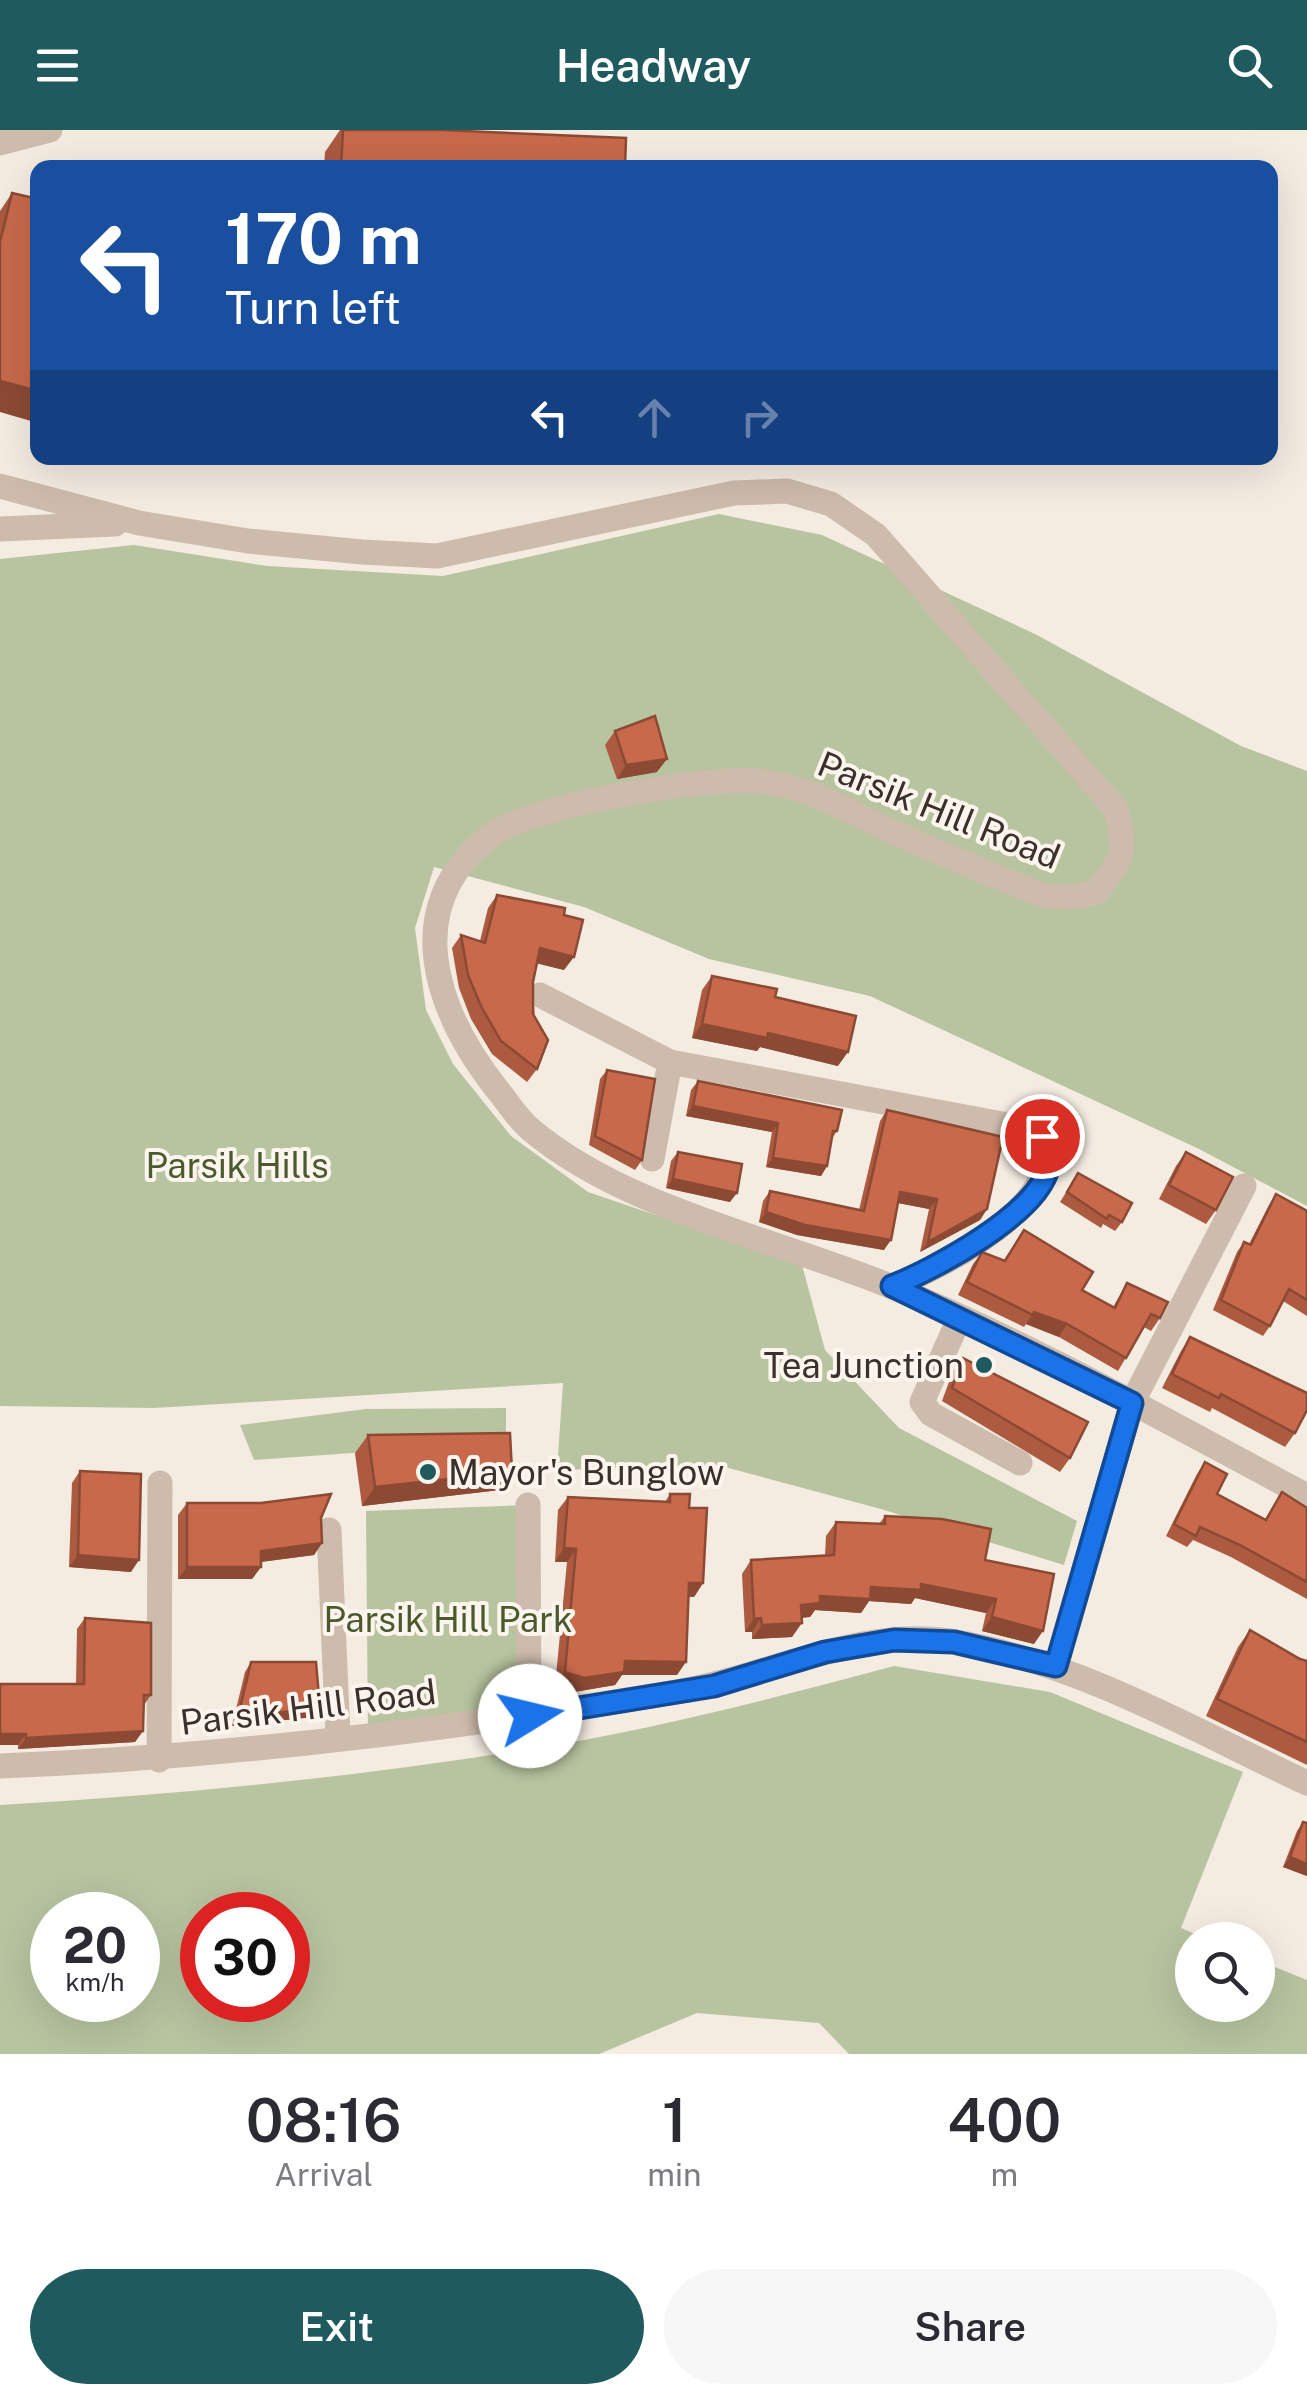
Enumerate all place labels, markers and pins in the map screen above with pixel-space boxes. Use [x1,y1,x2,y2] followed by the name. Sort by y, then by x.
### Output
[1000,1094,1085,1179] pin
[763,1345,964,1386] place label: Tea Junction
[973,1354,995,1376] marker: Tea Junction
[448,1452,724,1493] place label: Mayor's Bunglow
[417,1461,439,1483] marker: Mayor's Bunglow

